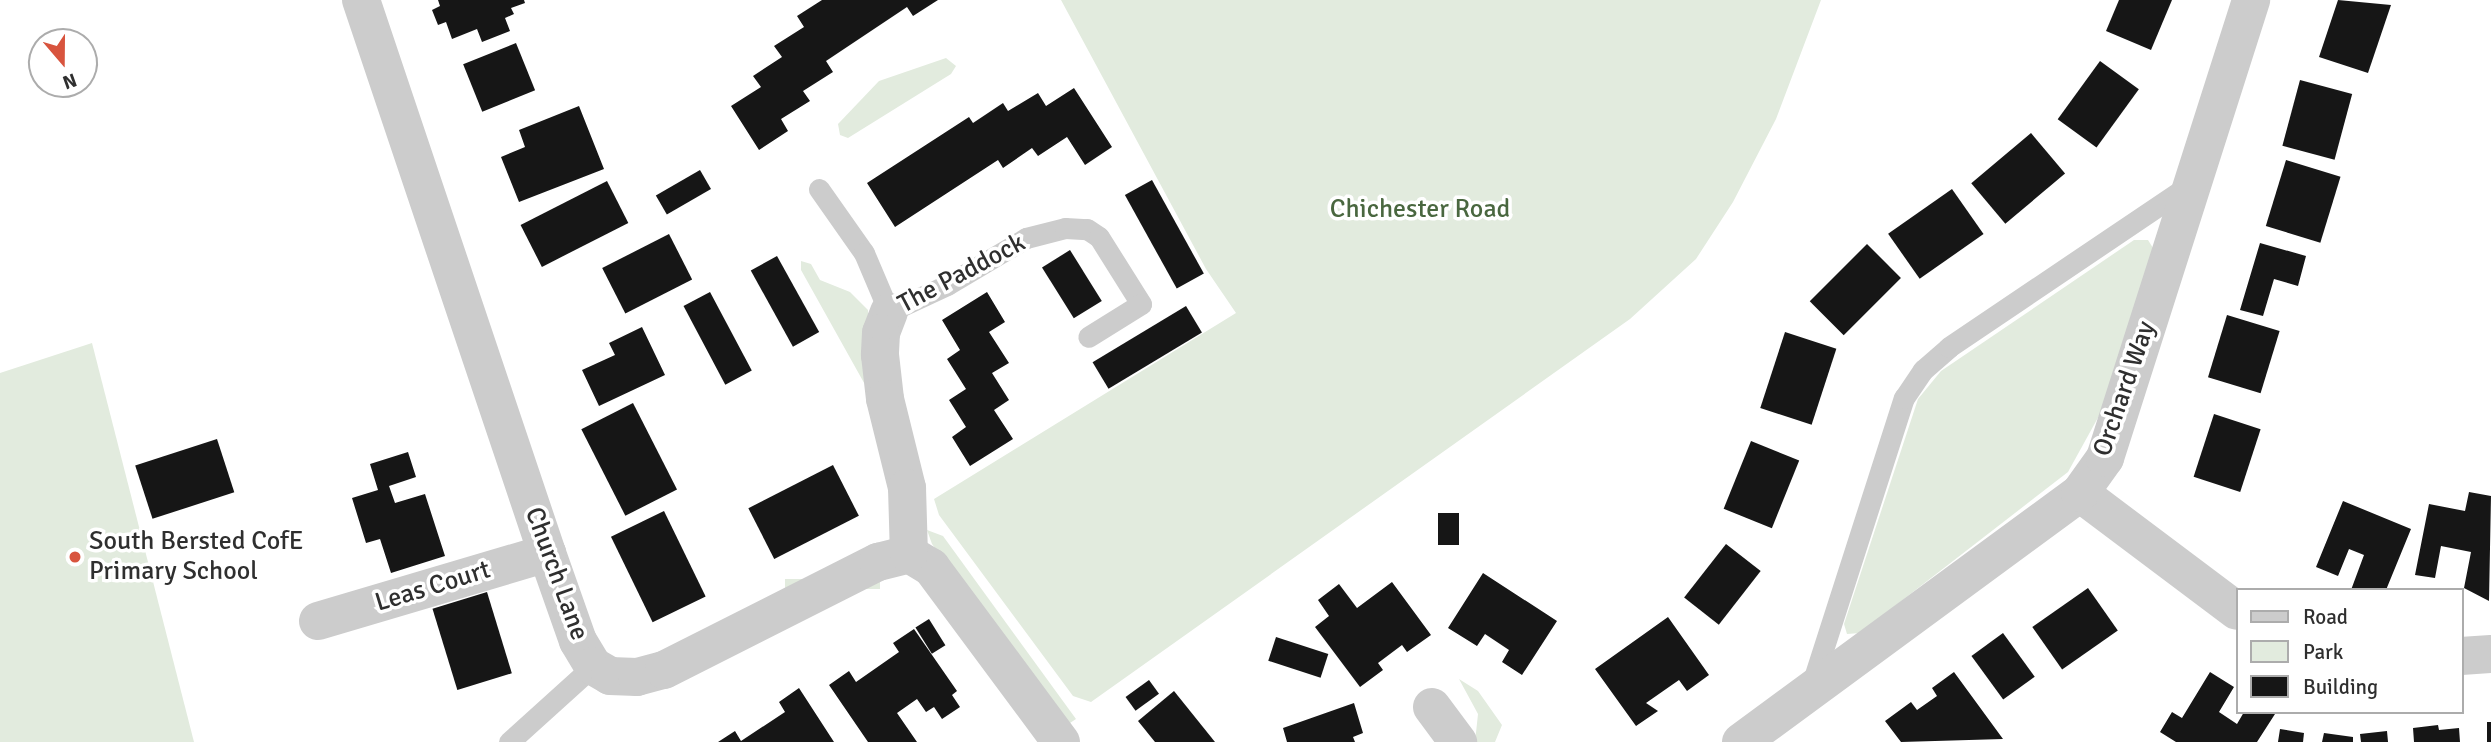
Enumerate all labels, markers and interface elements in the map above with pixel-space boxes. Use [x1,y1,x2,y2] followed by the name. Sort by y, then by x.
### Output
[28,28,98,98] north arrow
[59,67,80,94] text: N
[1330,194,1510,226] park label: Chichester Road
[893,228,1031,320] street label: The Paddock
[2087,317,2163,461] street label: Orchard Way
[518,503,594,645] street label: Church Lane
[89,526,304,588] place label: South Bersted CofE Primary School
[67,549,83,565] marker: South Bersted CofE Primary School
[372,555,494,619] street label: Leas Court
[2236,588,2463,714] legend
[2303,604,2348,630] text: Road
[2303,639,2343,665] text: Park
[2303,674,2378,700] text: Building

